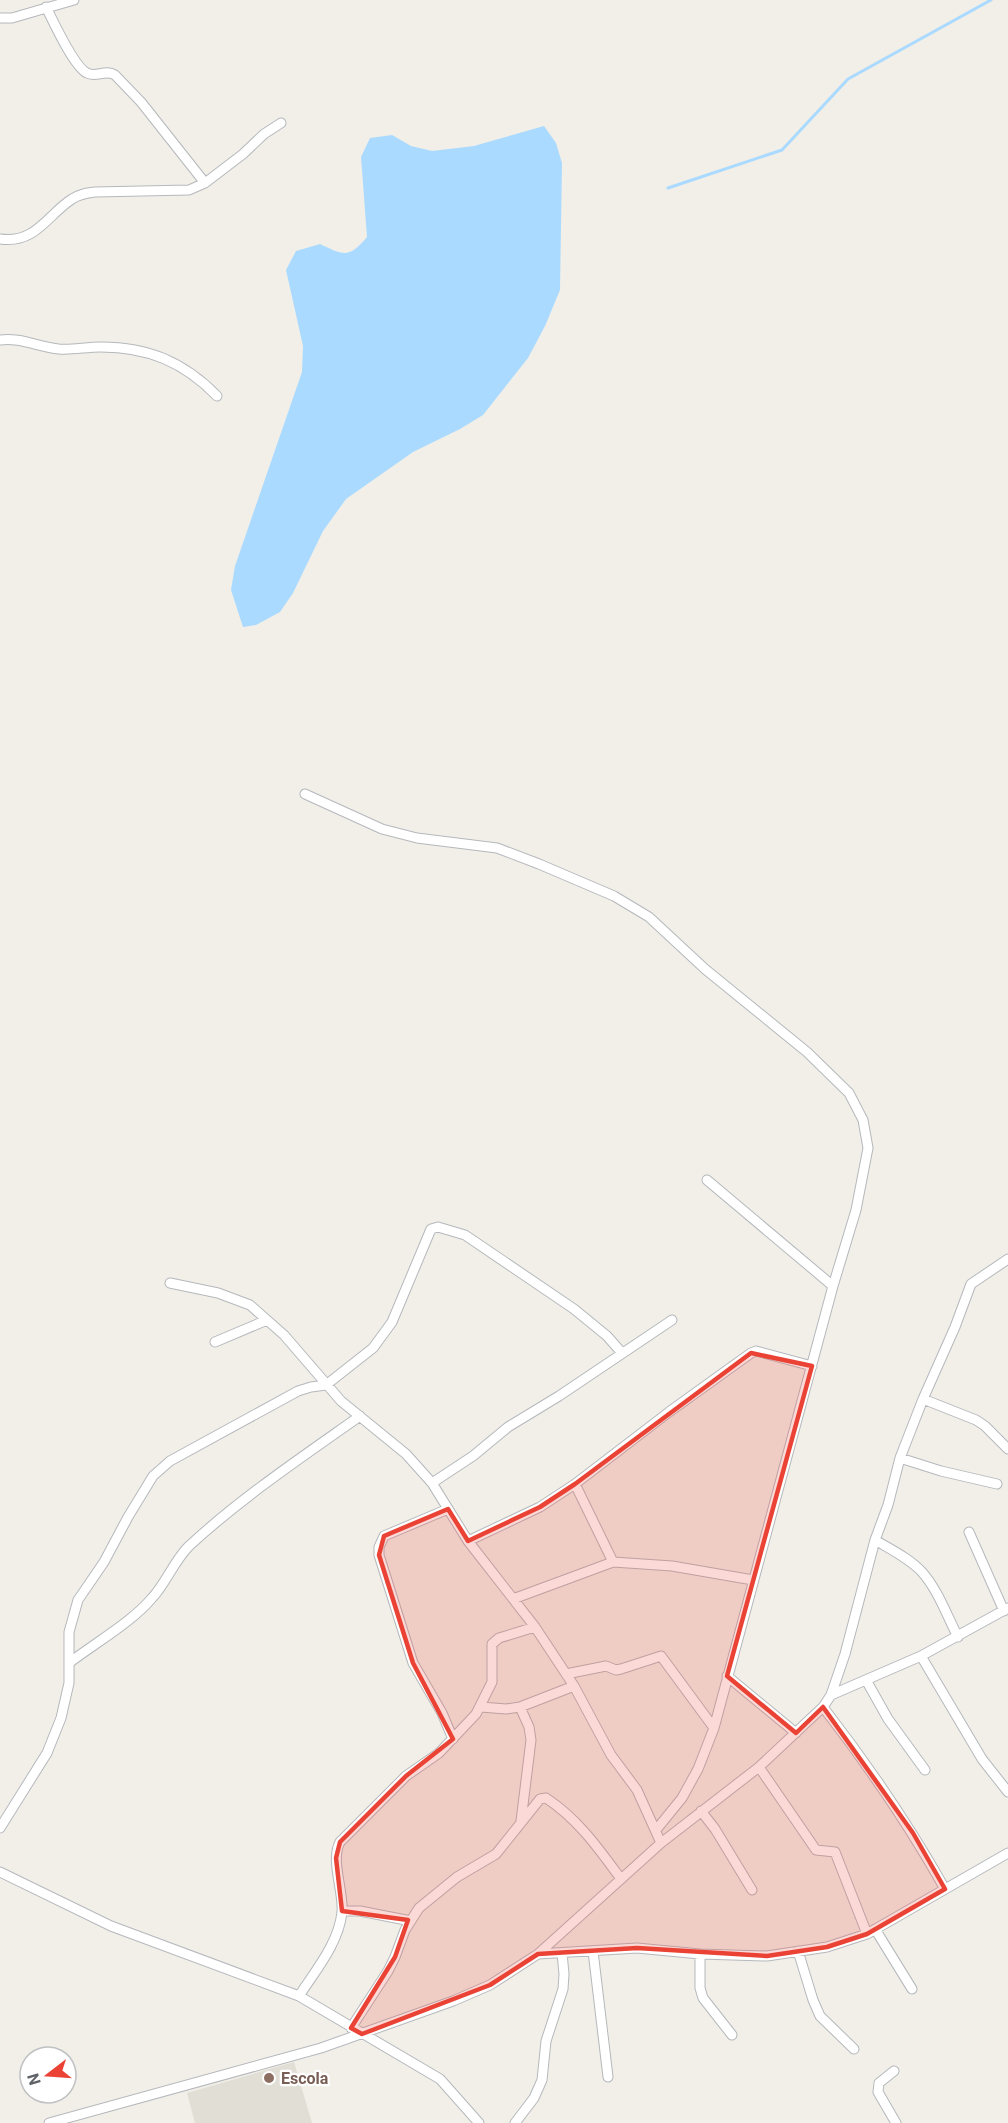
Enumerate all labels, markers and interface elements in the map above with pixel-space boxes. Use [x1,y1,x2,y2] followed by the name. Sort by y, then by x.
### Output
[18,2045,78,2105] north arrow
[281,2069,329,2088] place label: Escola
[23,2071,45,2087] text: N
[262,2071,276,2085] marker: Escola

